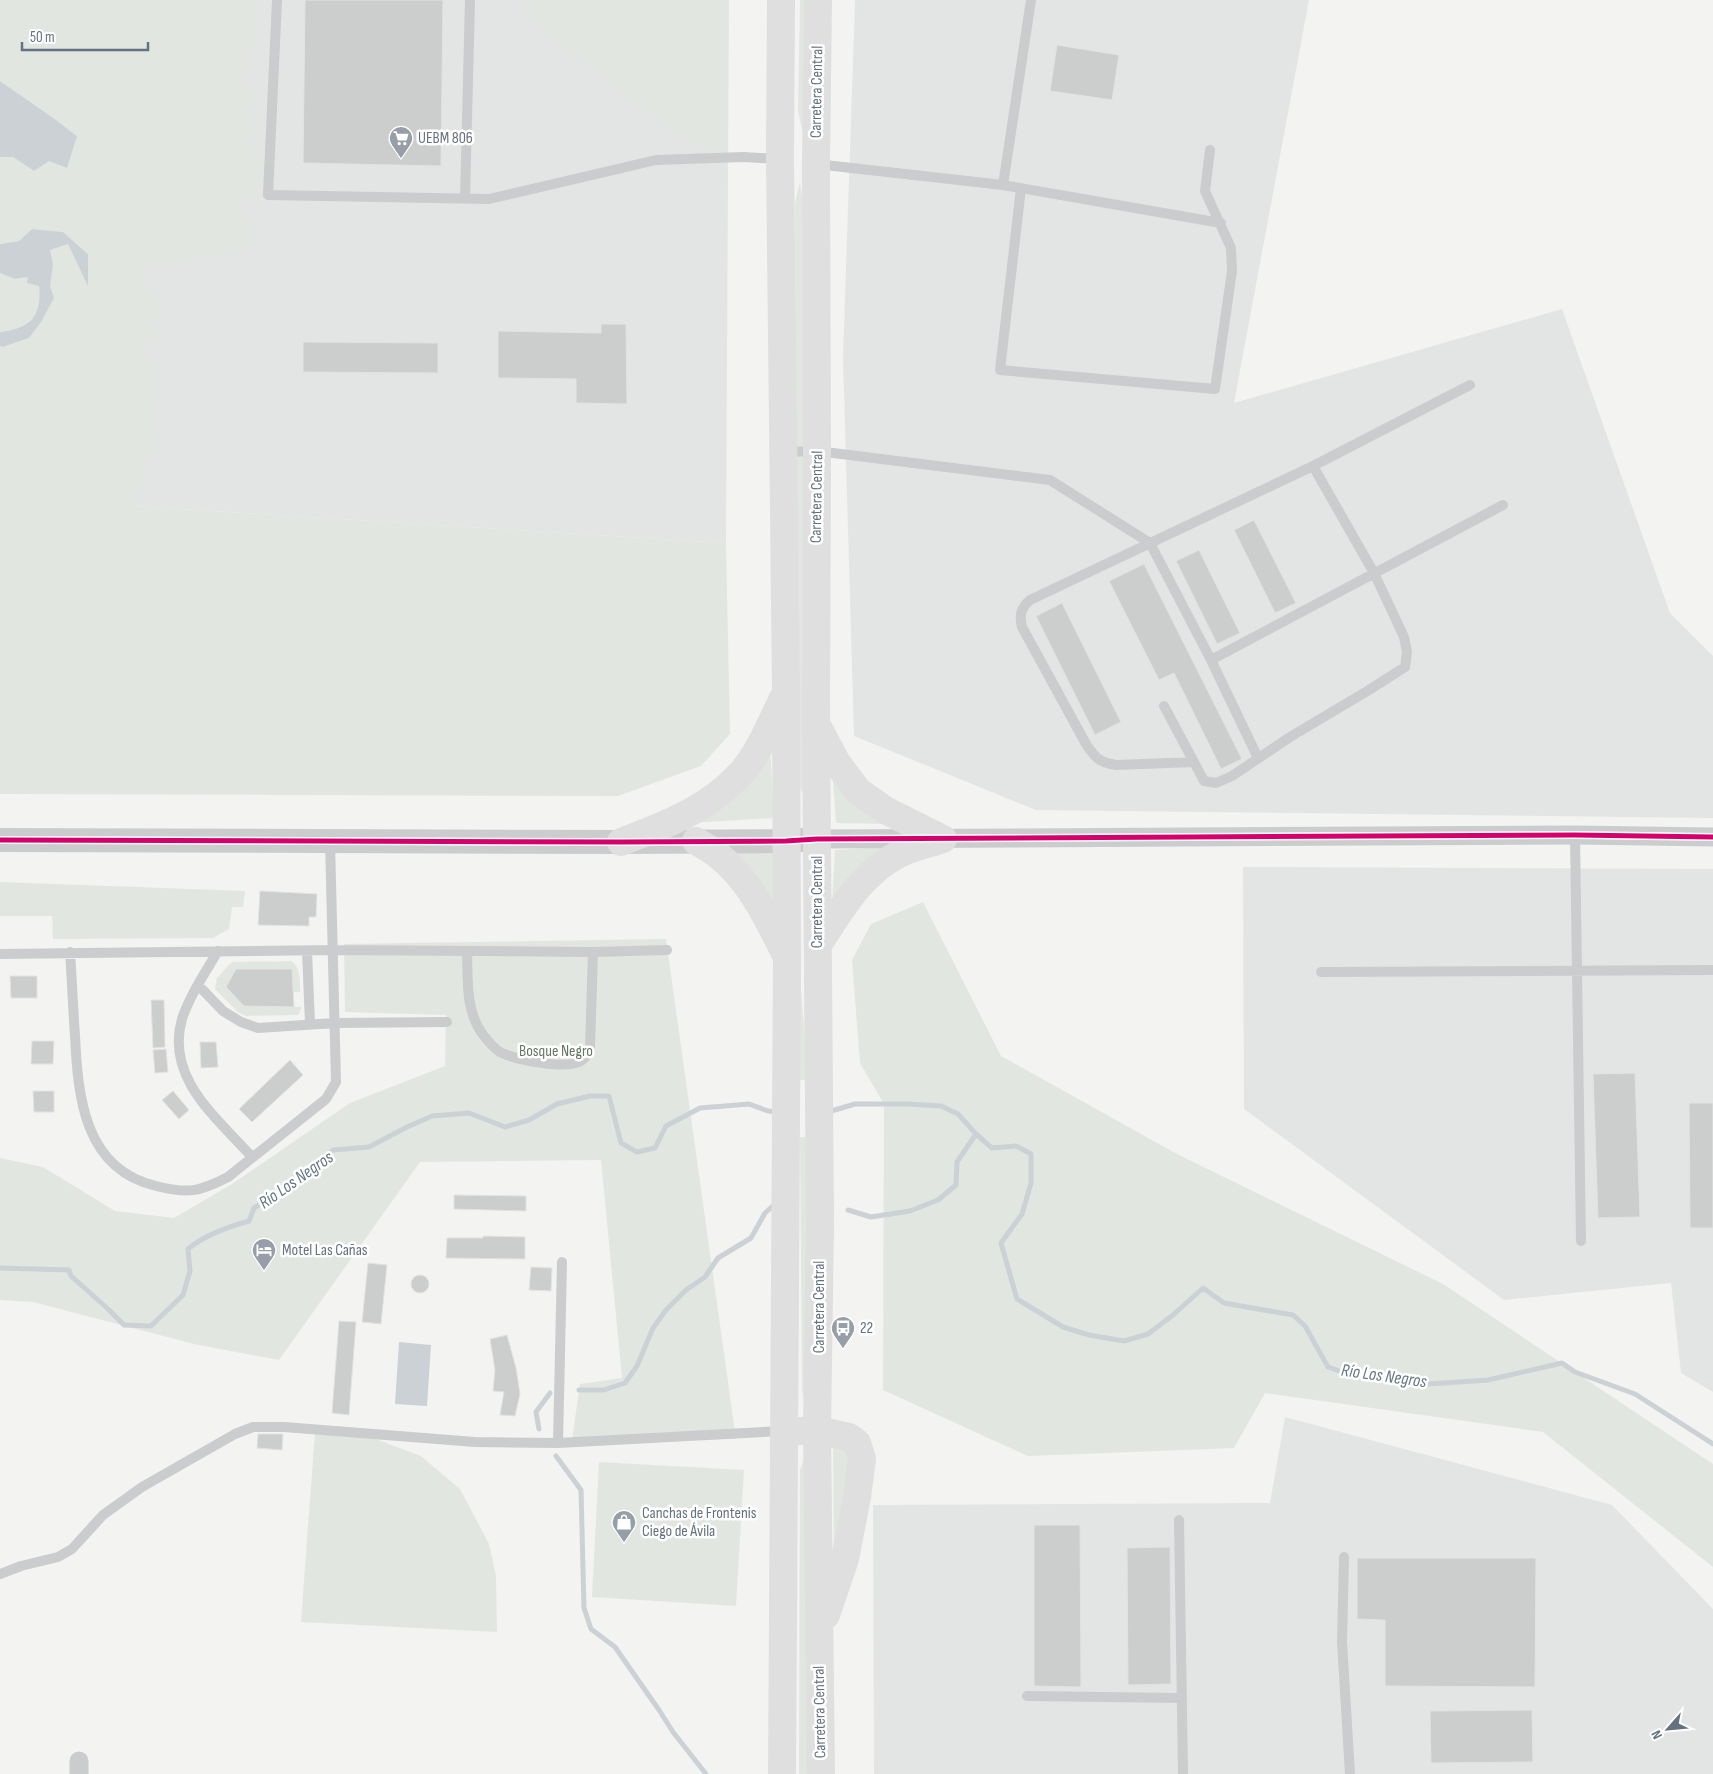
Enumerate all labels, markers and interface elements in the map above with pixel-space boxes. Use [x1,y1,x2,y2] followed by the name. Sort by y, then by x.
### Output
[22,20,149,52] scale bar
[30,28,55,47] text: 50 m
[807,46,827,138] street label: Carretera Central
[388,125,414,159] supermarket icon: UEBM 806
[418,129,473,148] place label: UEBM 806
[807,451,827,543] street label: Carretera Central
[808,856,827,948] street label: Carretera Central
[519,1042,593,1061] park label: Bosque Negro
[255,1146,338,1213] water label: Río Los Negros
[251,1237,277,1271] hotel icon: Motel Las Cañas
[282,1241,368,1260] place label: Motel Las Cañas
[810,1261,829,1353] street label: Carretera Central
[830,1315,856,1349] bus stop icon: 22
[860,1319,873,1338] place label: 22
[1340,1360,1429,1392] water label: Río Los Negros
[642,1504,757,1541] place label: Canchas de Frontenis Ciego de Ávila
[611,1509,637,1543] shop icon: Canchas de Frontenis Ciego de Ávila
[810,1666,830,1758] street label: Carretera Central
[1643,1704,1693,1754] north arrow
[1648,1727,1666,1742] text: N

